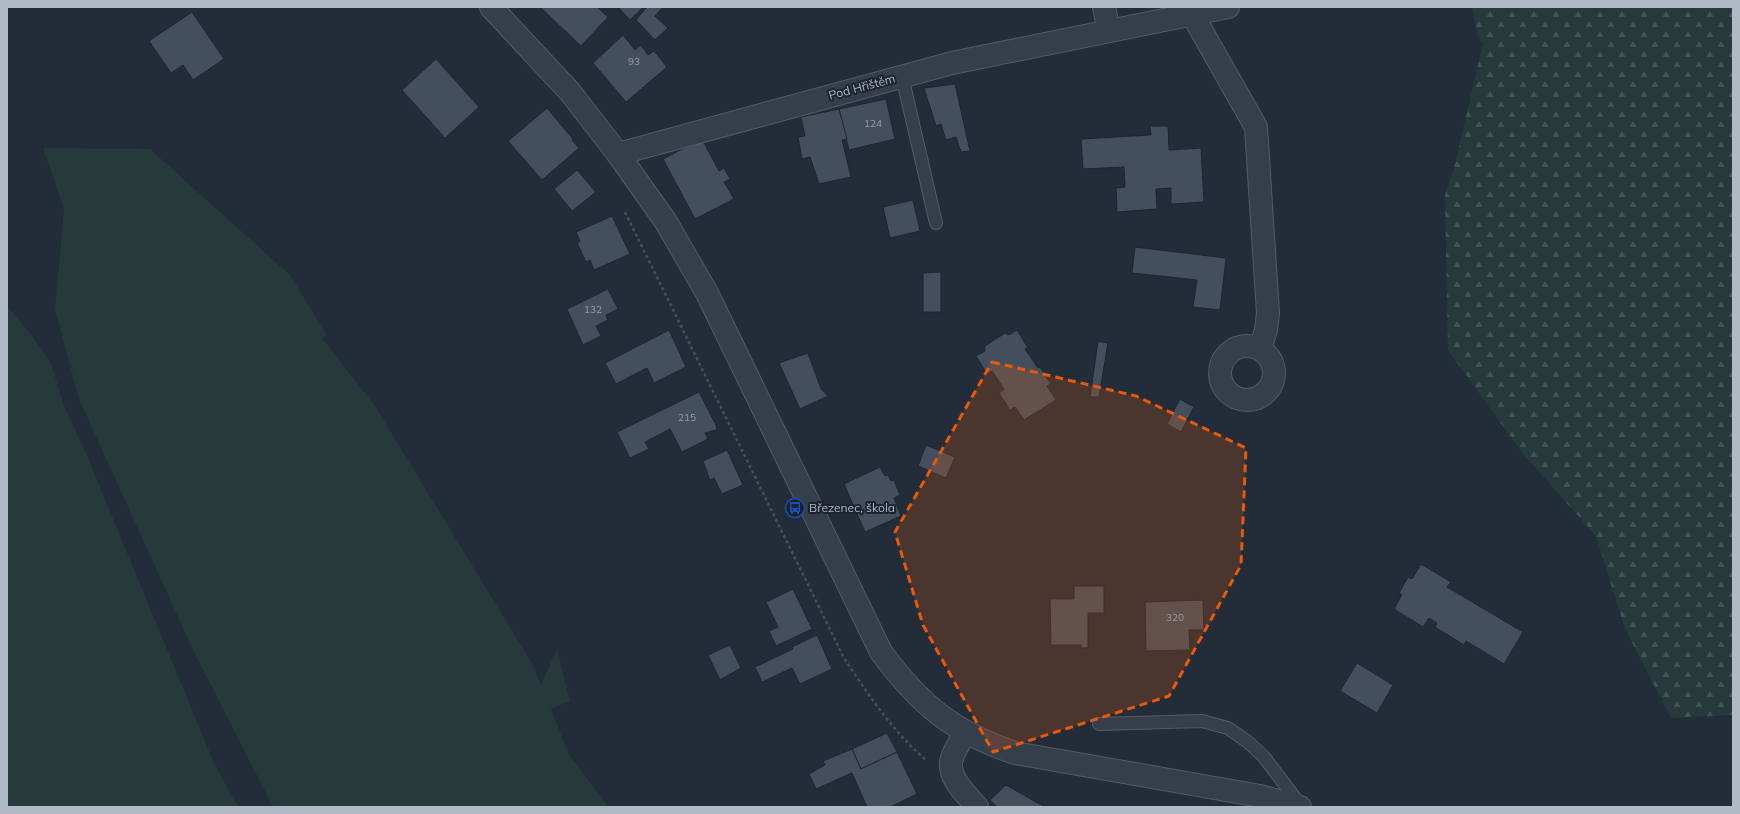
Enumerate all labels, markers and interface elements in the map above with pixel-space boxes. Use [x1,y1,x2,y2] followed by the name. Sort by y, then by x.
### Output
[628,55,640,68] house number: 93
[827,70,897,103] street label: Pod Hřištěm
[864,117,882,130] house number: 124
[584,303,602,316] house number: 132
[678,411,696,424] house number: 215
[784,497,806,519] bus stop icon: Březenec, škola
[809,500,895,515] place label: Březenec, škola
[1166,611,1184,624] house number: 320

